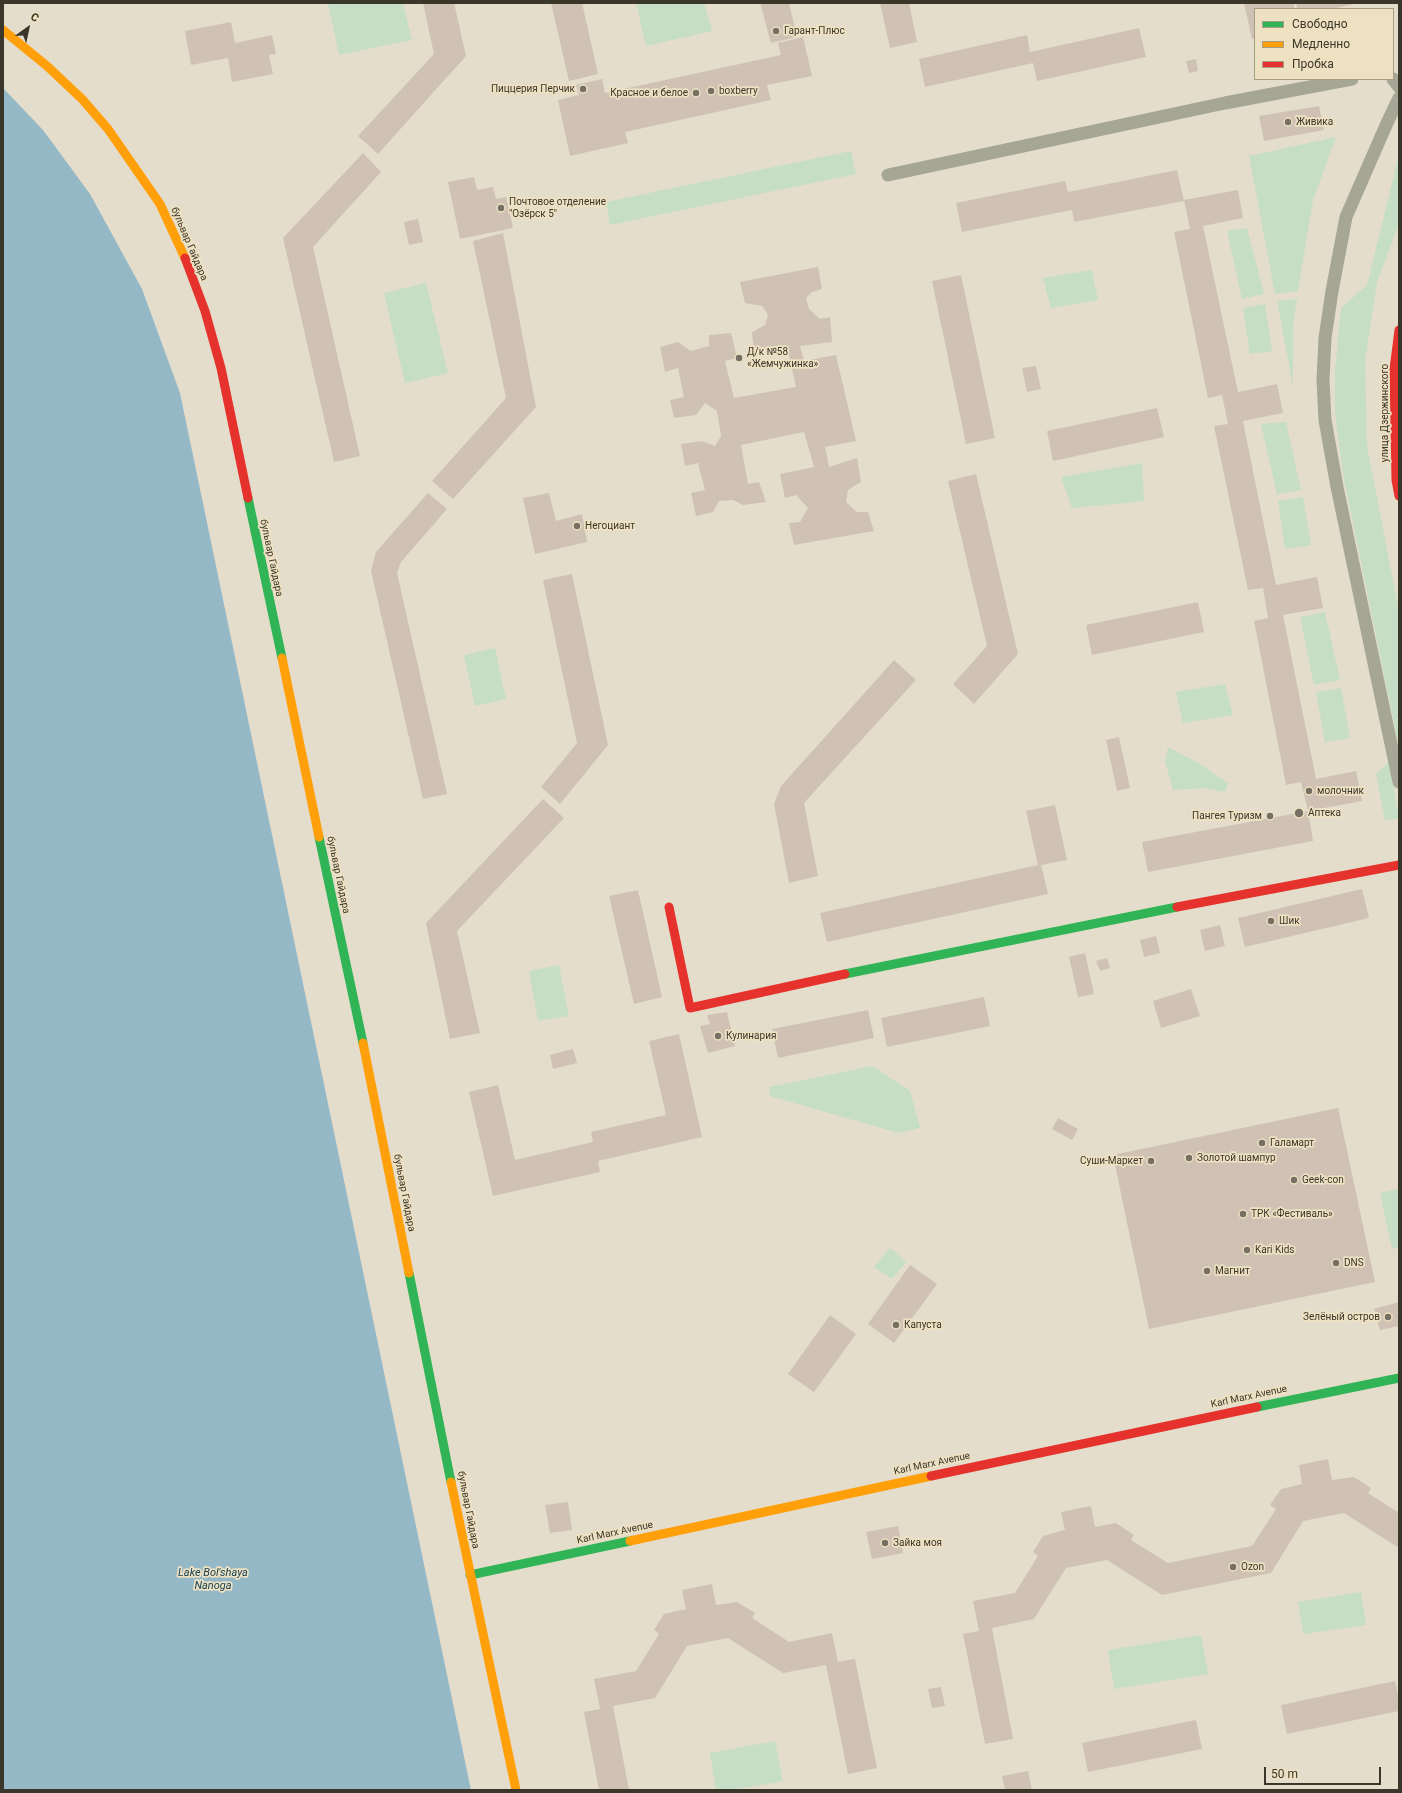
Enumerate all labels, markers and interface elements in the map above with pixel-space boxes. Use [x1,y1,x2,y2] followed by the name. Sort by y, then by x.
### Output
[8,8,48,48] north arrow
[1254,8,1394,80] legend
[28,10,41,25] text: С
[1292,17,1348,31] text: Свободно
[784,25,845,37] place label: Гарант-Плюс
[771,26,781,36] marker: Гарант-Плюс
[1292,37,1350,51] text: Медленно
[1292,57,1334,71] text: Пробка
[491,83,575,95] place label: Пиццерия Перчик
[578,84,588,94] marker: Пиццерия Перчик
[719,85,758,97] place label: boxberry
[706,86,716,96] marker: boxberry
[610,87,688,99] place label: Красное и белое
[691,88,701,98] marker: Красное и белое
[1296,116,1333,128] place label: Живика
[1283,117,1293,127] marker: Живика
[509,196,606,220] place label: Почтовое отделение "Озёрск 5"
[496,203,506,213] marker: Почтовое отделение "Озёрск 5"
[168,205,210,283] street label: бульвар Гайдара
[747,346,818,370] place label: Д/к №58 «Жемчужинка»
[734,353,744,363] marker: Д/к №58 «Жемчужинка»
[1379,364,1391,462] street label: улица Дзержинского
[257,518,285,598] street label: бульвар Гайдара
[585,520,635,532] place label: Негоциант
[572,521,582,531] marker: Негоциант
[1317,785,1364,797] place label: молочник
[1304,786,1314,796] marker: молочник
[1293,807,1305,819] marker: Аптека
[1308,807,1341,819] place label: Аптека
[1192,810,1262,822] place label: Пангея Туризм
[1265,811,1275,821] marker: Пангея Туризм
[324,835,352,915] street label: бульвар Гайдара
[1279,915,1300,927] place label: Шик
[1266,916,1276,926] marker: Шик
[726,1030,776,1042] place label: Кулинария
[713,1031,723,1041] marker: Кулинария
[1270,1137,1314,1149] place label: Галамарт
[1257,1138,1267,1148] marker: Галамарт
[1197,1152,1276,1164] place label: Золотой шампур
[391,1153,417,1233] street label: бульвар Гайдара
[1184,1153,1194,1163] marker: Золотой шампур
[1080,1155,1143,1167] place label: Суши-Маркет
[1146,1156,1156,1166] marker: Суши-Маркет
[1302,1174,1344,1186] place label: Geek-con
[1289,1175,1299,1185] marker: Geek-con
[1251,1208,1333,1220] place label: ТРК «Фестиваль»
[1238,1209,1248,1219] marker: ТРК «Фестиваль»
[1255,1244,1295,1256] place label: Kari Kids
[1242,1245,1252,1255] marker: Kari Kids
[1344,1257,1364,1269] place label: DNS
[1331,1258,1341,1268] marker: DNS
[1215,1265,1250,1277] place label: Магнит
[1202,1266,1212,1276] marker: Магнит
[1303,1311,1380,1323] place label: Зелёный остров
[1383,1312,1393,1322] marker: Зелёный остров
[904,1319,942,1331] place label: Капуста
[891,1320,901,1330] marker: Капуста
[1210,1383,1288,1411] street label: Karl Marx Avenue
[893,1450,971,1478] street label: Karl Marx Avenue
[455,1470,481,1550] street label: бульвар Гайдара
[576,1519,654,1547] street label: Karl Marx Avenue
[893,1537,942,1549] place label: Зайка моя
[880,1538,890,1548] marker: Зайка моя
[1241,1561,1264,1573] place label: Ozon
[1228,1562,1238,1572] marker: Ozon
[178,1566,248,1592] water label: Lake Bol'shaya Nanoga
[1266,1759,1383,1785] scale bar
[1271,1767,1298,1781] text: 50 m

